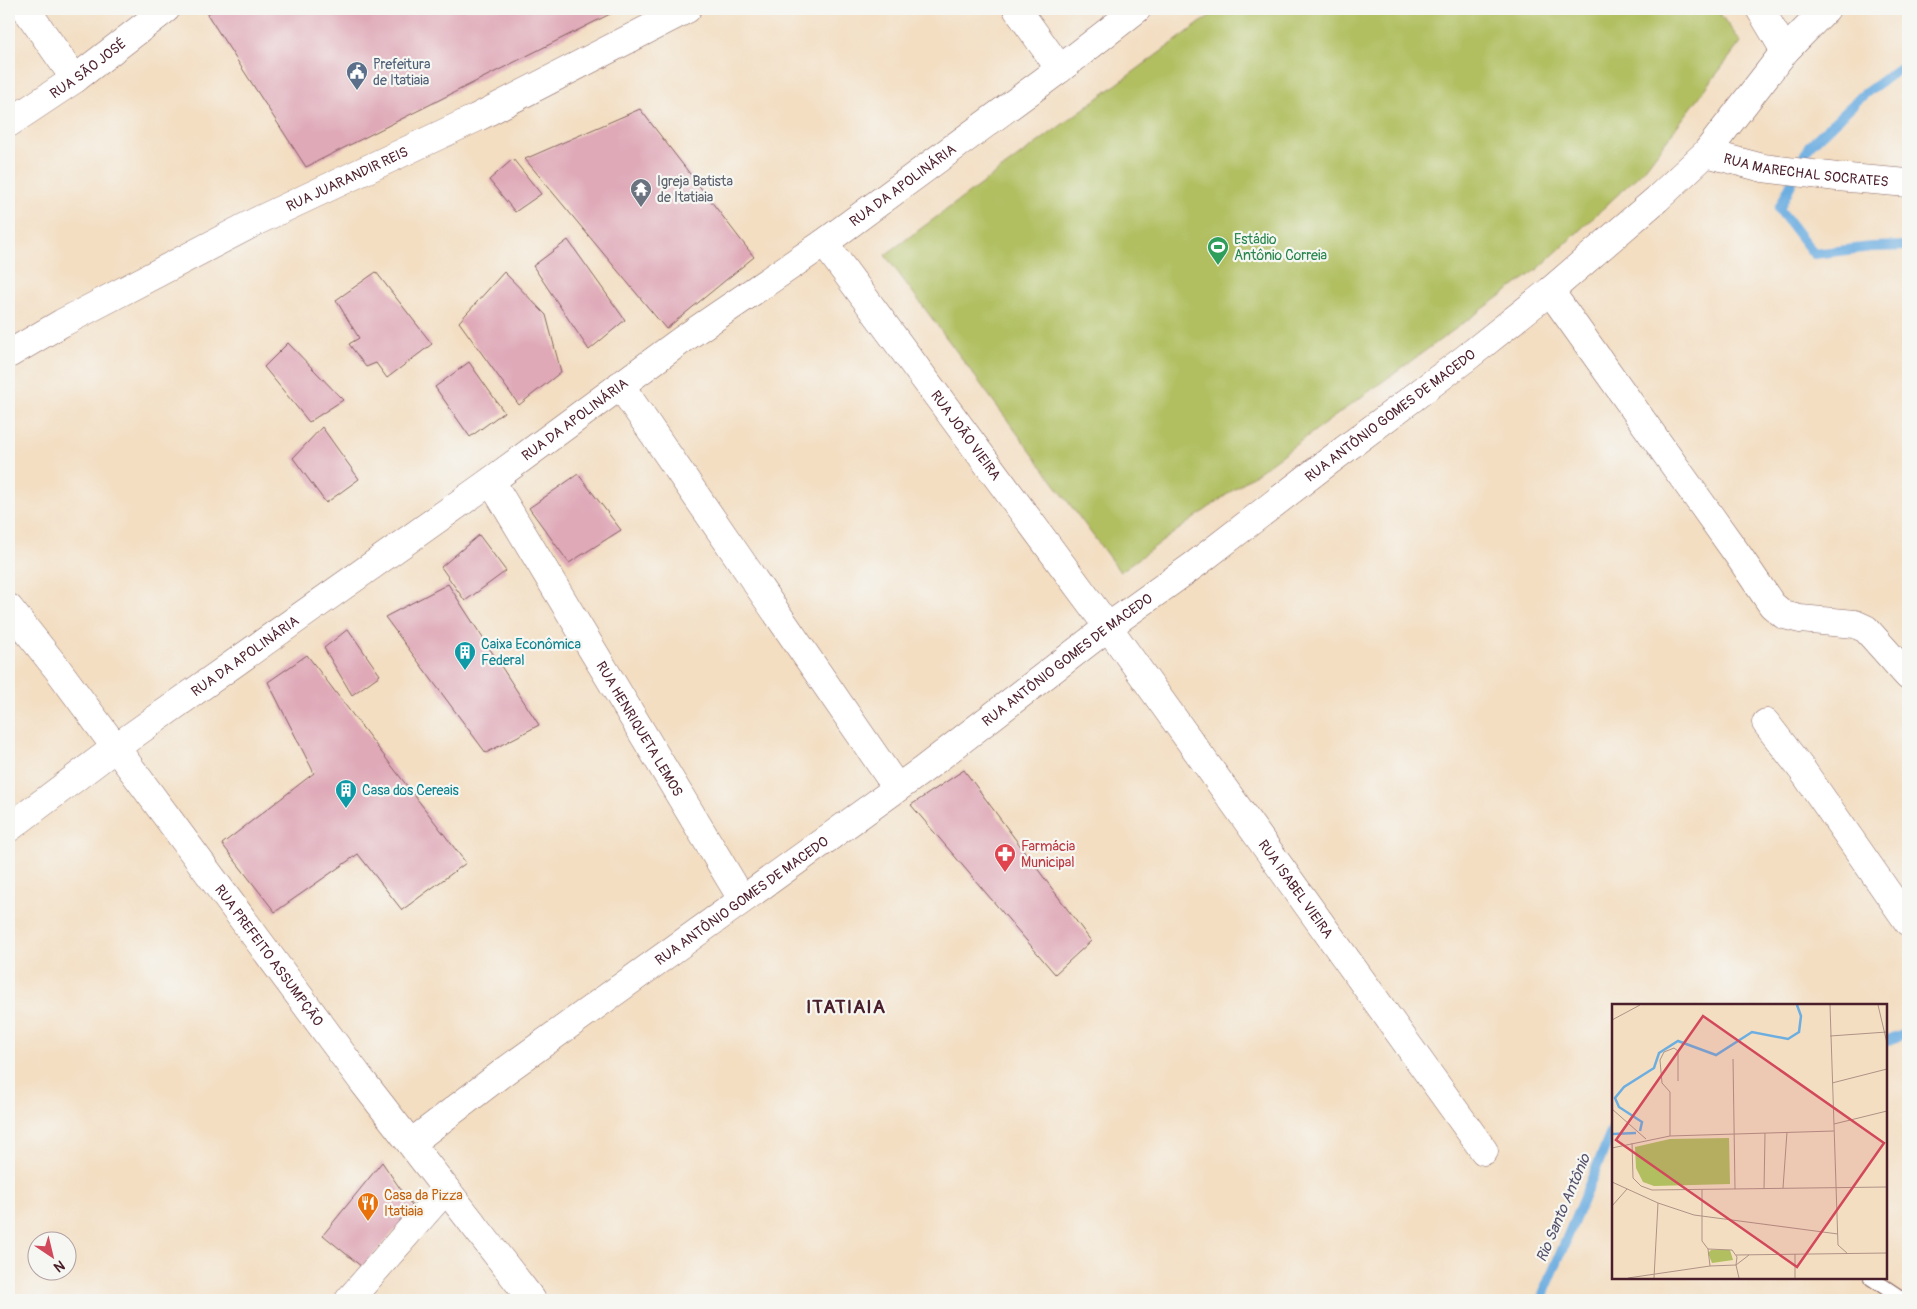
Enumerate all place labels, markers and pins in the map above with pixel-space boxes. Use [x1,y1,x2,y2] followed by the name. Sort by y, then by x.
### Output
[373,56,431,89] place label: Prefeitura de Itatiaia
[345,60,369,91] public building icon: Prefeitura de Itatiaia
[657,173,733,206] place label: Igreja Batista de Itatiaia
[629,177,653,208] temple icon: Igreja Batista de Itatiaia
[1234,231,1327,264] place label: Estádio Antônio Correia
[1206,235,1230,266] sports icon: Estádio Antônio Correia
[481,636,581,669] place label: Caixa Econômica Federal
[453,640,477,671] building icon: Caixa Econômica Federal
[334,778,358,809] building icon: Casa dos Cereais
[362,782,460,799] place label: Casa dos Cereais
[1021,838,1075,871] place label: Farmácia Municipal
[993,842,1017,873] pharmacy icon: Farmácia Municipal
[384,1187,463,1220] place label: Casa da Pizza Itatiaia
[356,1191,380,1222] restaurant icon: Casa da Pizza Itatiaia

